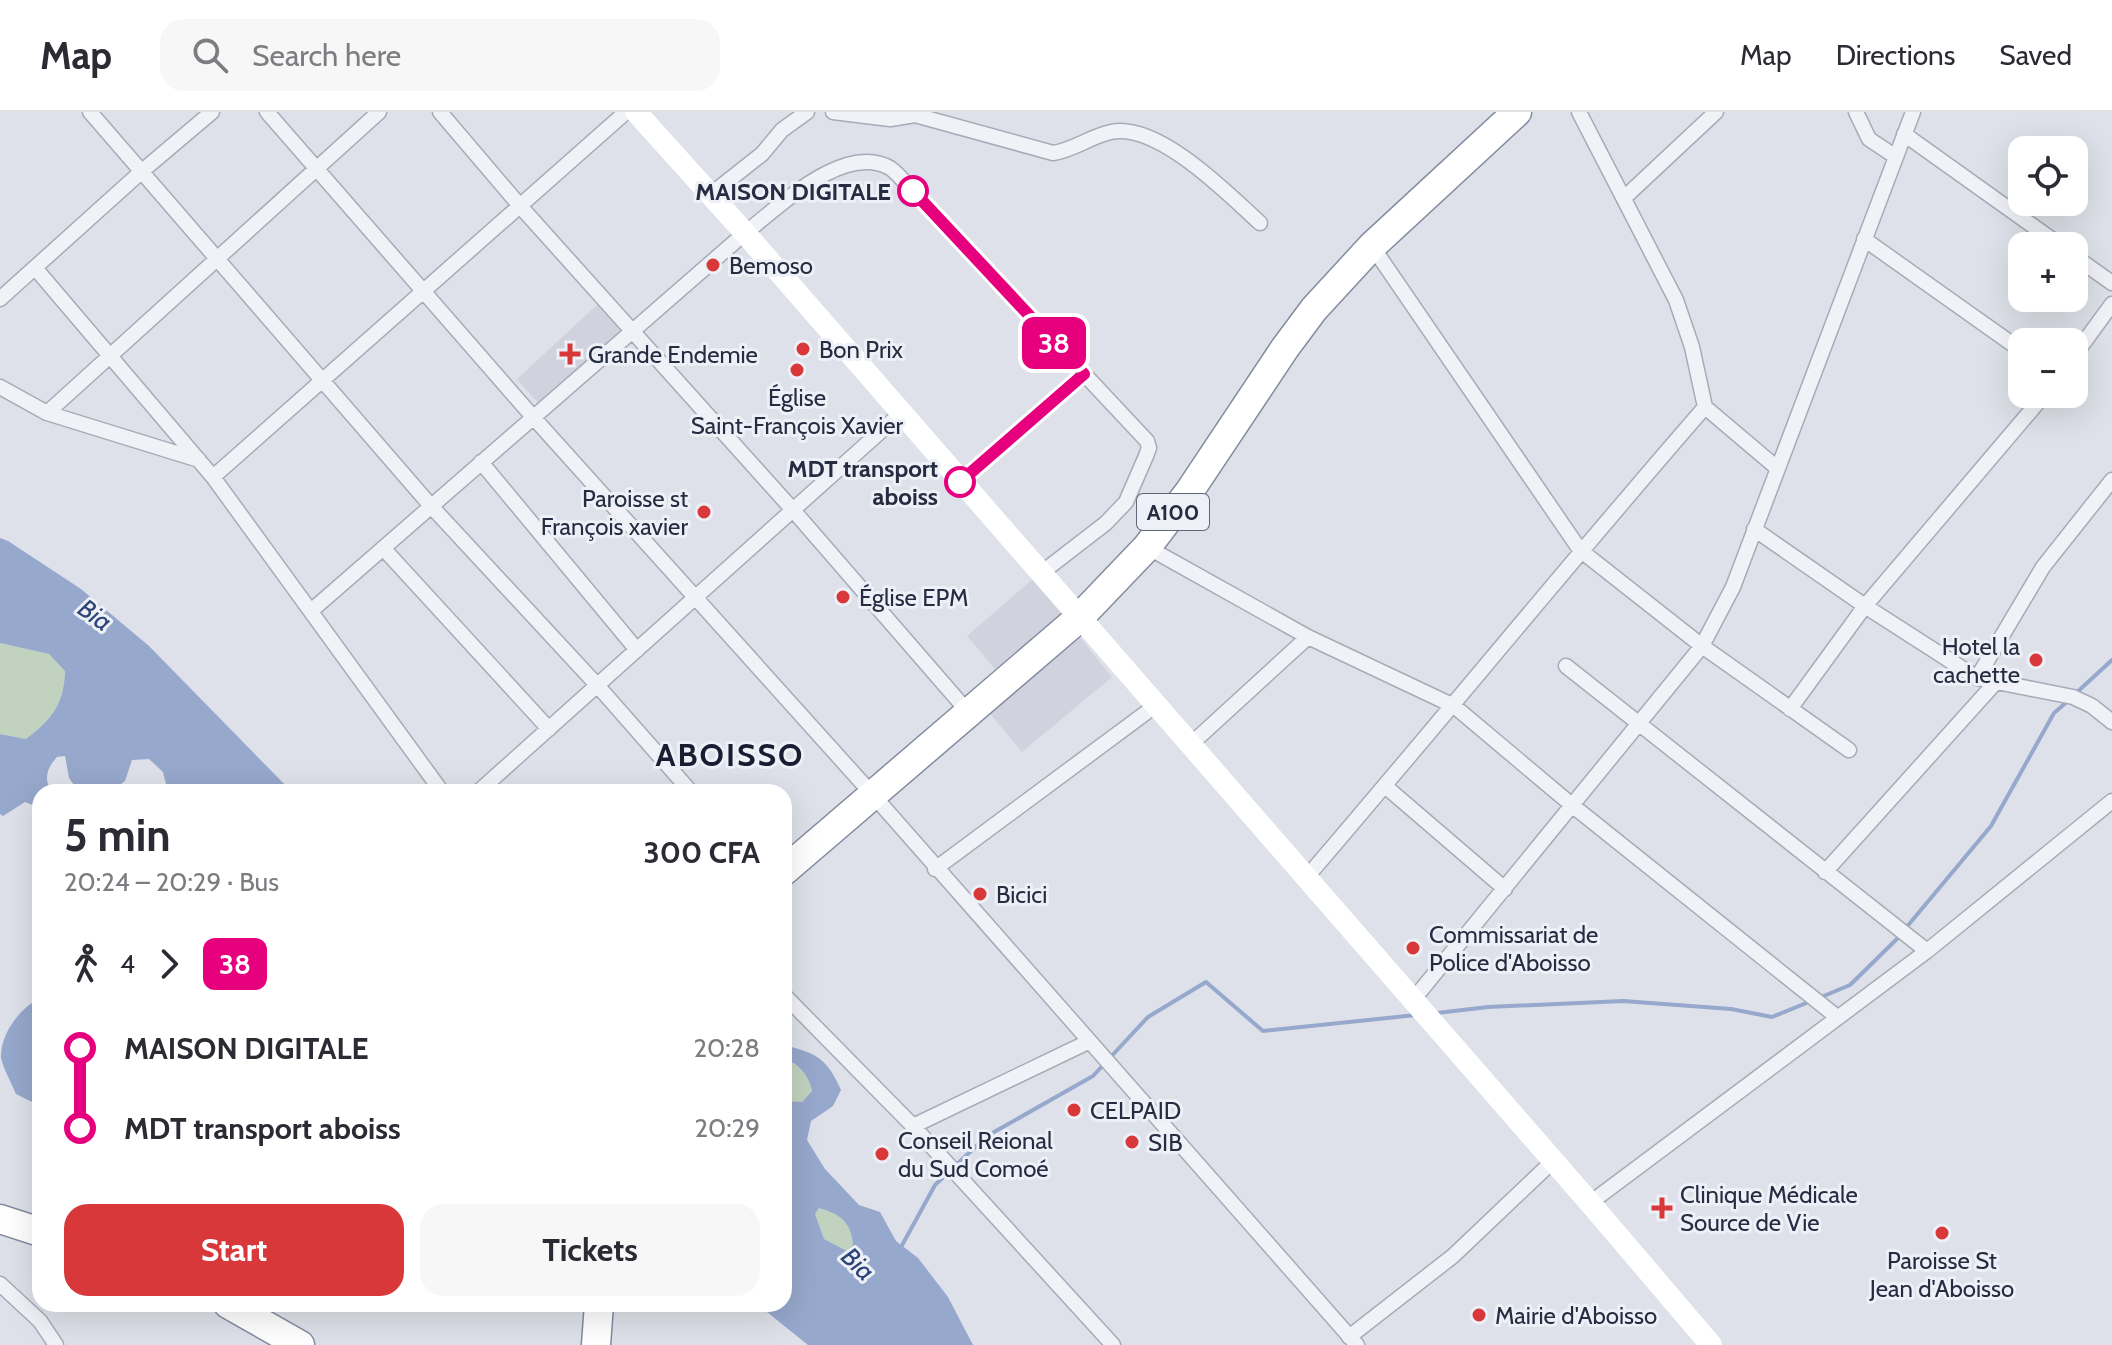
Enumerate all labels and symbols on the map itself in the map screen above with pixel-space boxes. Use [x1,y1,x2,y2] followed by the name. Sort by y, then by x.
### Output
[898,176,928,206] marker: MAISON DIGITALE
[695,177,891,206] place label: MAISON DIGITALE
[729,251,813,280] place label: Bemoso
[704,256,722,274] marker: Bemoso
[1018,317,1090,369] line badge: 38
[819,335,904,364] place label: Bon Prix
[588,340,758,369] place label: Grande Endemie
[794,340,812,358] marker: Bon Prix
[559,343,581,365] marker: Grande Endemie
[788,361,806,379] marker: Église Saint-François Xavier
[691,383,904,440] place label: Église Saint-François Xavier
[788,454,938,511] place label: MDT transport aboiss
[945,467,975,497] marker: MDT transport aboiss
[541,484,688,541] place label: Paroisse st François xavier
[1137,494,1209,530] road number: A100
[695,503,713,521] marker: Paroisse st François xavier
[859,583,969,612] place label: Église EPM
[834,588,852,606] marker: Église EPM
[72,592,118,638] water label: Bia
[1933,632,2020,689] place label: Hotel la cachette
[2027,651,2045,669] marker: Hotel la cachette
[656,735,804,774] district label: ABOISSO
[996,880,1047,909] place label: Bicici
[971,885,989,903] marker: Bicici
[1429,920,1598,977] place label: Commissariat de Police d'Aboisso
[1404,939,1422,957] marker: Commissariat de Police d'Aboisso
[1090,1096,1181,1125] place label: CELPAID
[1065,1101,1083,1119] marker: CELPAID
[898,1126,1053,1183] place label: Conseil Reional du Sud Comoé
[1148,1128,1182,1157] place label: SIB
[1123,1133,1141,1151] marker: SIB
[873,1145,891,1163] marker: Conseil Reional du Sud Comoé
[1680,1180,1858,1237] place label: Clinique Médicale Source de Vie
[1651,1197,1673,1219] marker: Clinique Médicale Source de Vie
[1933,1224,1951,1242] marker: Paroisse St Jean d'Aboisso
[835,1241,881,1287] water label: Bia
[1869,1246,2014,1303] place label: Paroisse St Jean d'Aboisso
[1495,1301,1657,1330] place label: Mairie d'Aboisso
[1470,1306,1488,1324] marker: Mairie d'Aboisso

